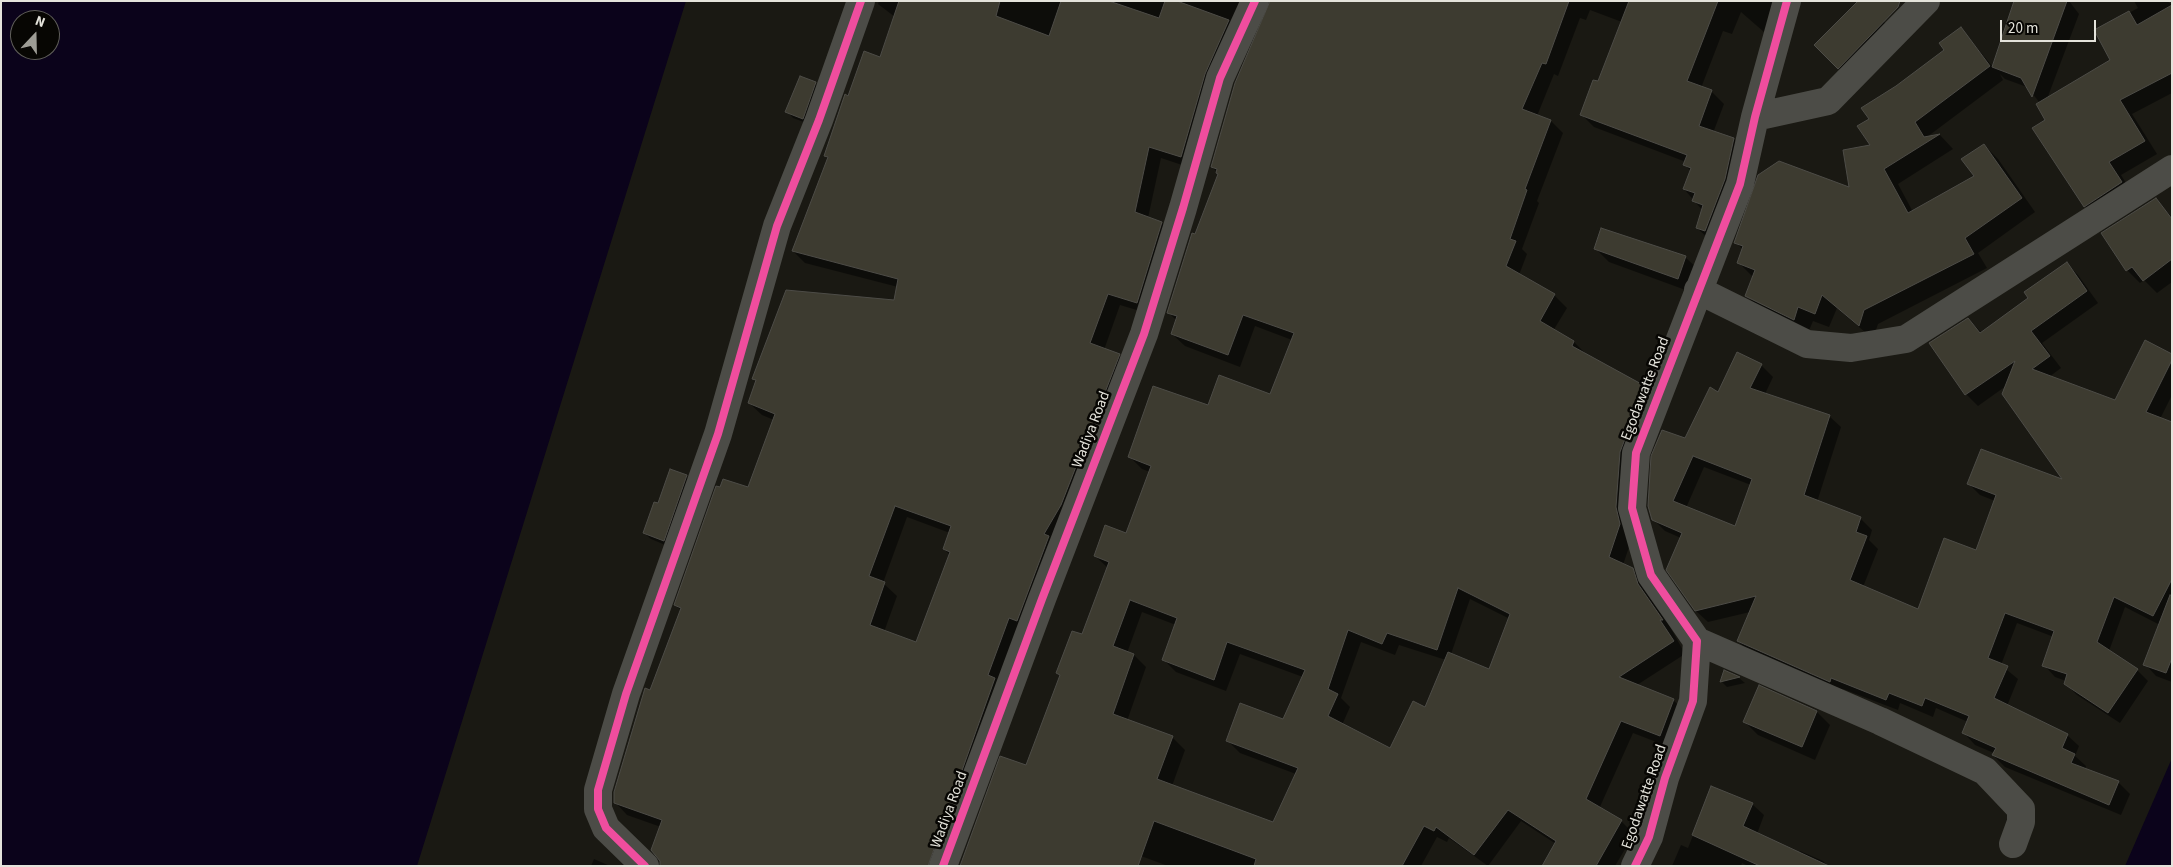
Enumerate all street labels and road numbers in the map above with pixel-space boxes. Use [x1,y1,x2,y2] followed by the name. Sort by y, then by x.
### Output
[1618,335,1674,443] street label: Egodawatte Road
[1069,389,1115,471] street label: Wadiya Road
[1619,742,1671,852] street label: Egodawatte Road
[928,769,972,851] street label: Wadiya Road

